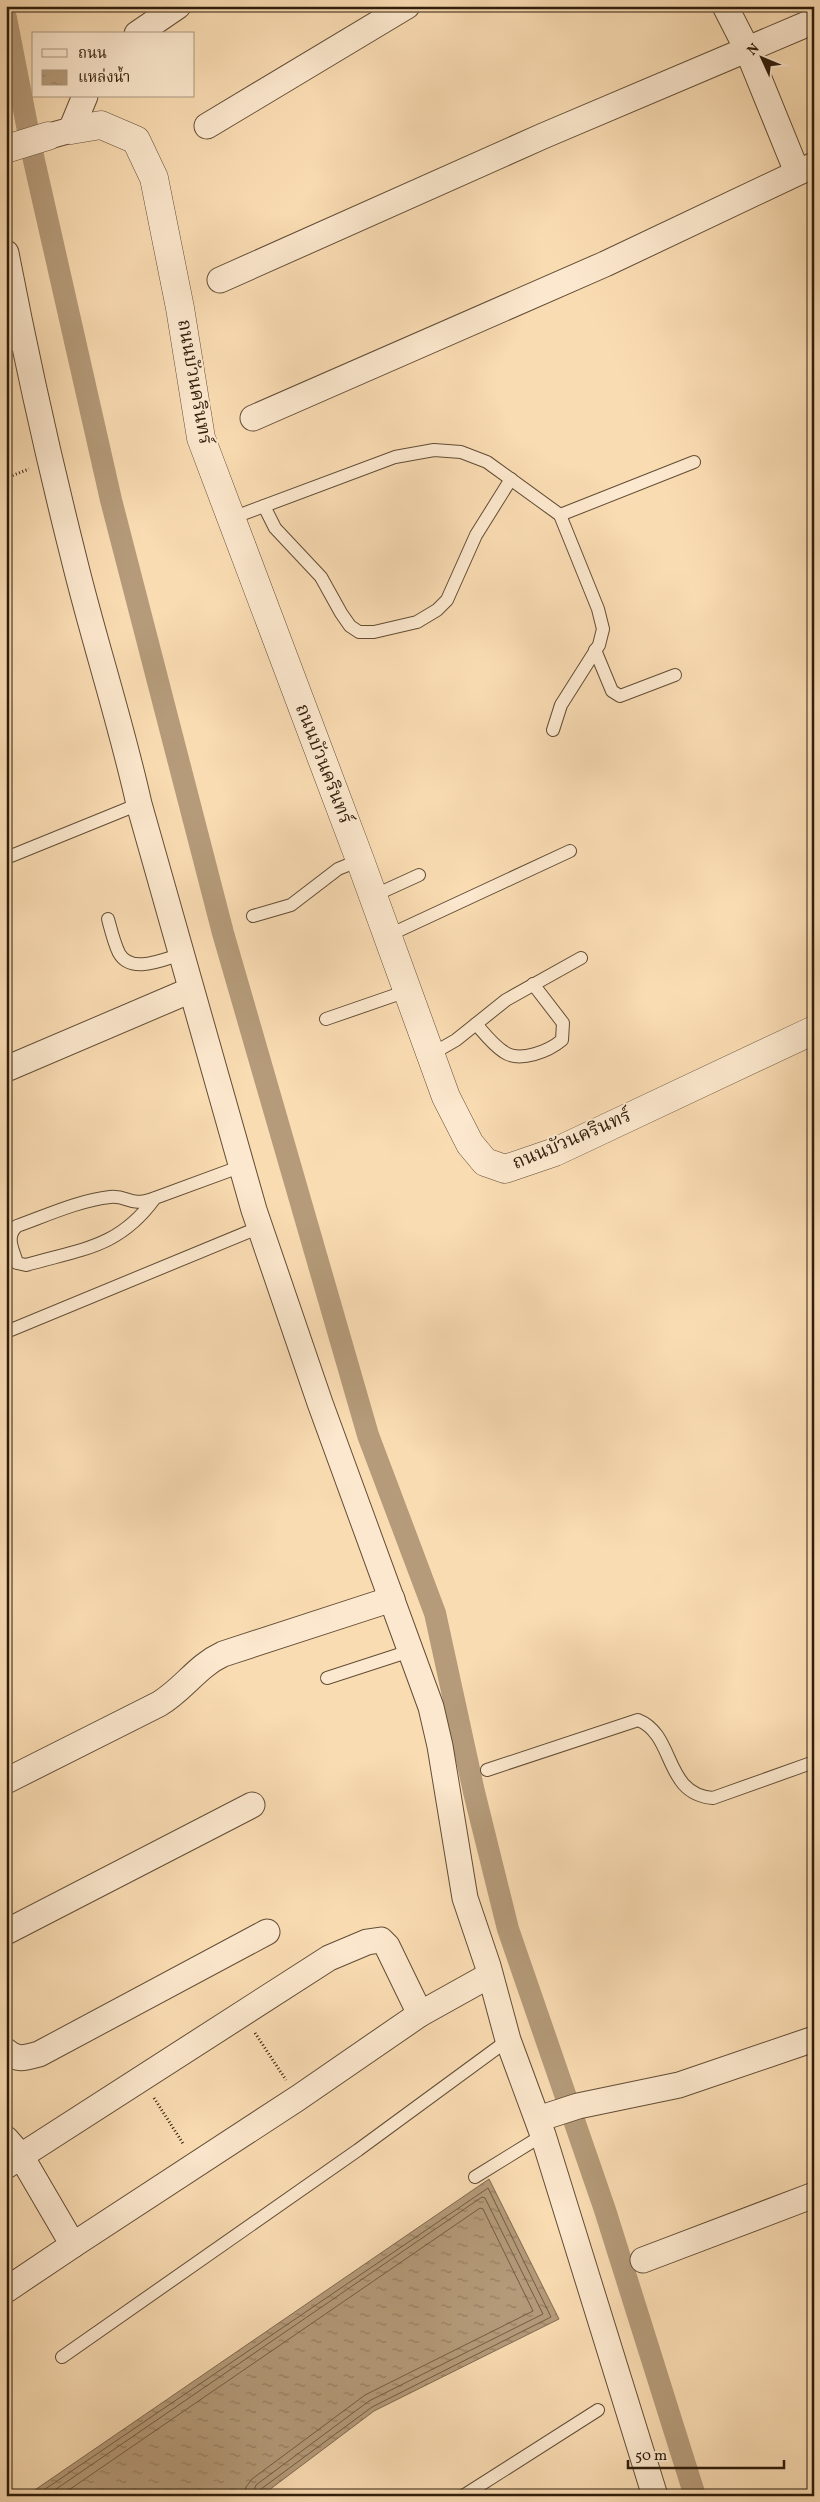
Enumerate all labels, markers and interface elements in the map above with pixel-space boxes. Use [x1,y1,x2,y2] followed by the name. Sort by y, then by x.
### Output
[32,32,195,98] legend
[738,32,788,82] north arrow
[743,40,764,60] text: N
[78,44,107,65] text: ถนน
[78,66,130,89] text: แหล่งน้ำ
[170,317,218,448] street label: ถนนบัวนครินทร์
[288,700,358,829] street label: ถนนบัวนครินทร์
[509,1103,636,1177] street label: ถนนบัวนครินทร์
[628,2437,784,2469] scale bar
[635,2446,667,2467] text: 50 m

